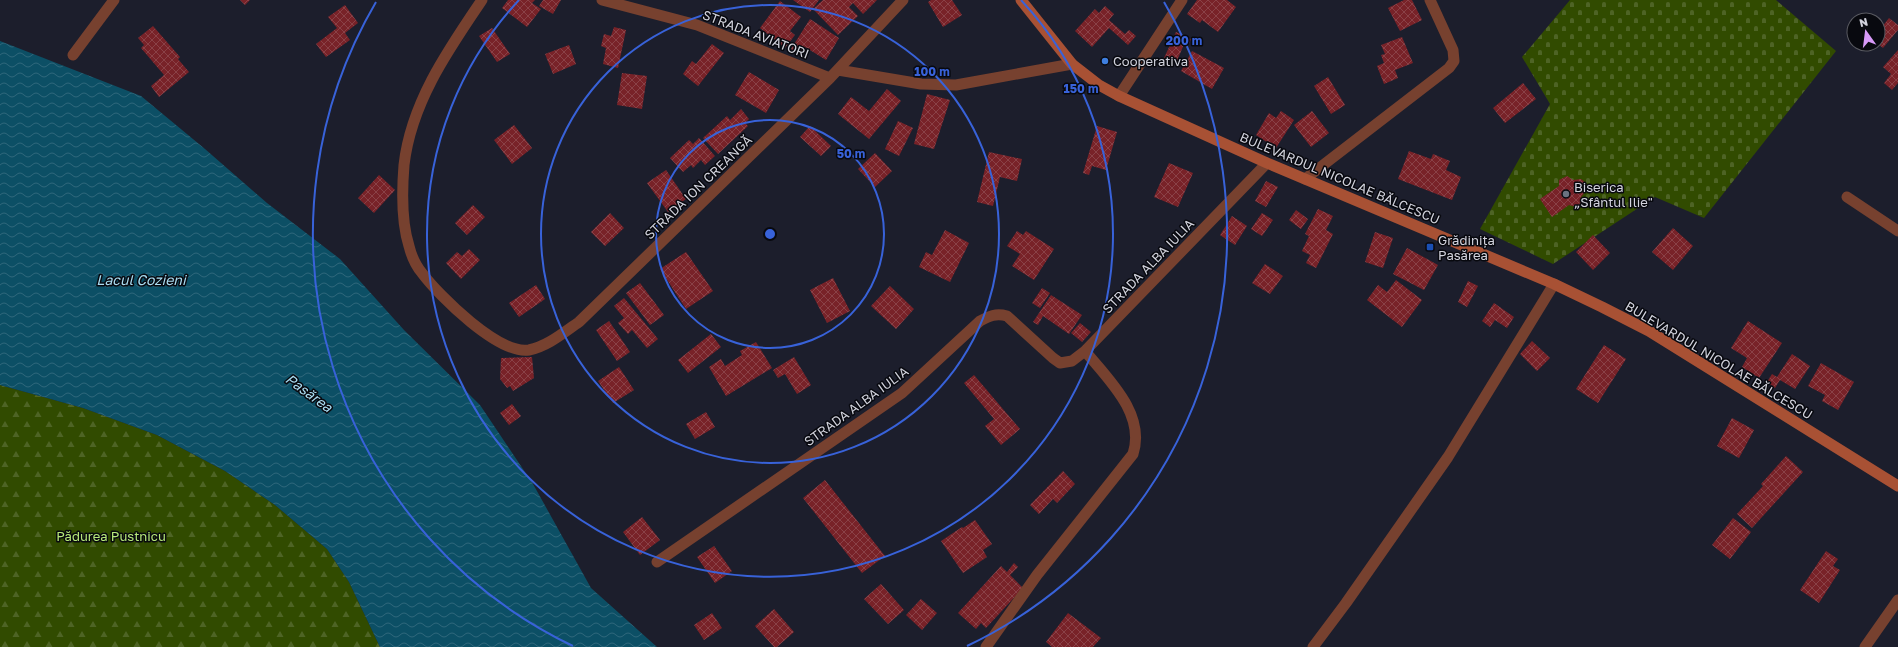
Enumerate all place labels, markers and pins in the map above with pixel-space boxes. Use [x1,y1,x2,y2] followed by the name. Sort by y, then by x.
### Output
[1113,53,1188,69] place label: Cooperativa
[1100,56,1110,66] marker: Cooperativa
[1574,179,1653,210] place label: Biserica „Sfântul Ilie"
[1561,189,1571,199] marker: Biserica „Sfântul Ilie"
[763,227,777,241] centre of rings
[1438,232,1495,263] place label: Grădinița Pasărea
[1425,242,1435,252] marker: Grădinița Pasărea

